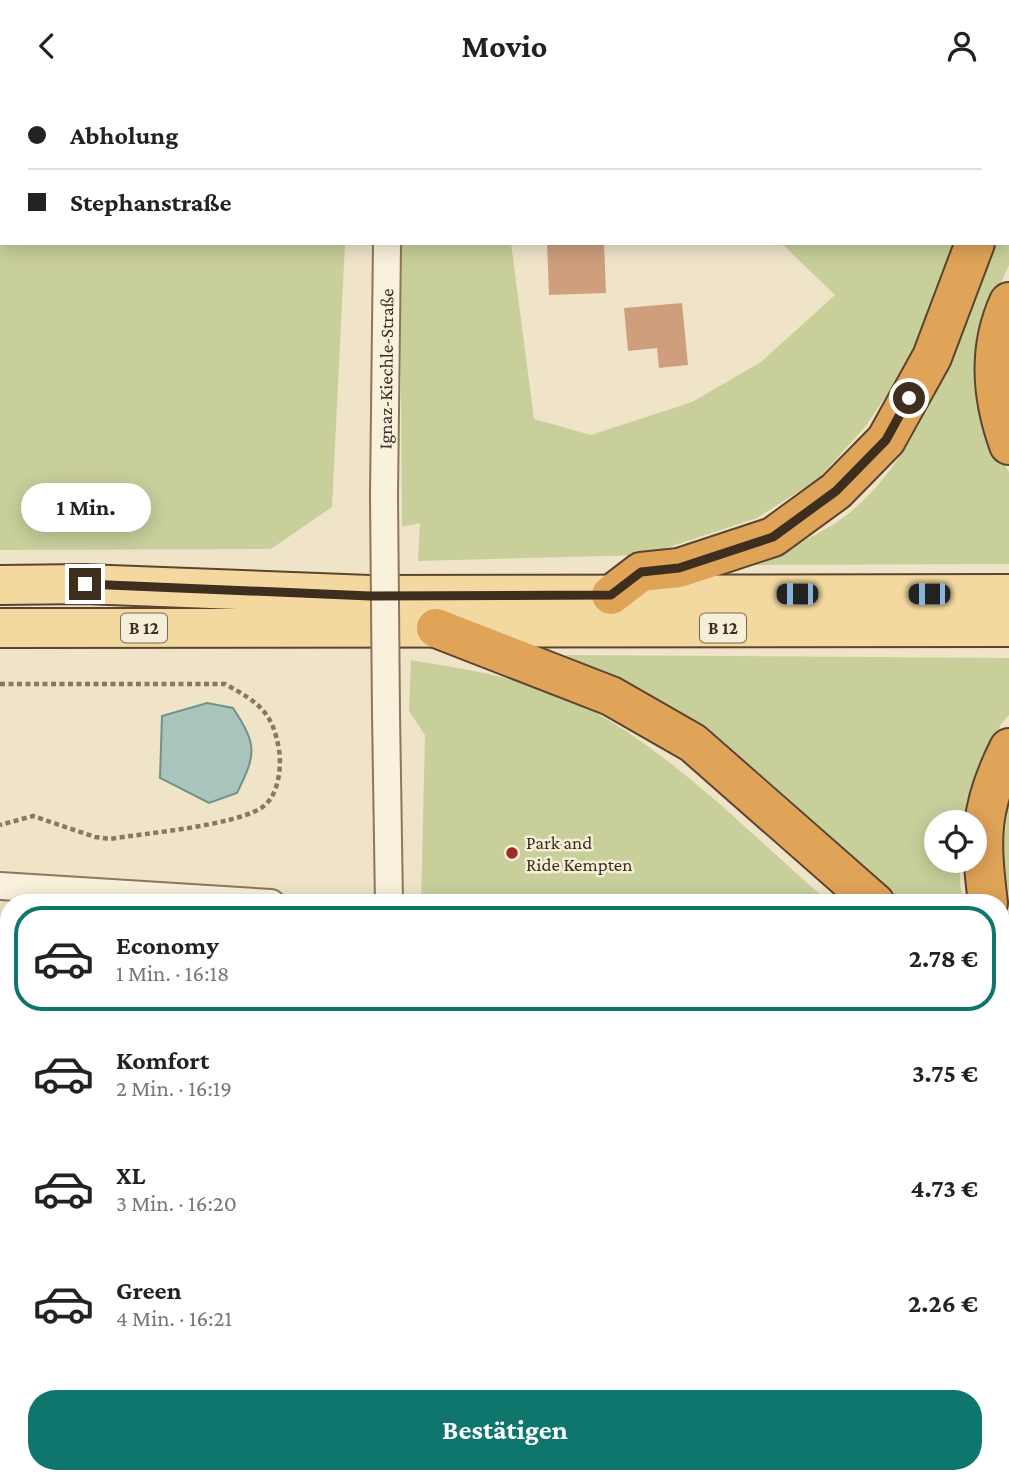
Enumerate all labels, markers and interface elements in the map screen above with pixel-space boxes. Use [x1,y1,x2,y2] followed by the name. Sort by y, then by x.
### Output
[28,27,66,65] icon: back
[943,27,981,65] icon: person
[462,28,548,64] text: Movio
[70,121,178,150] text: Abholung
[70,188,232,217] text: Stephanstraße
[374,288,397,450] street label: Ignaz-Kiechle-Straße
[893,382,925,414] route start
[20,483,150,531] callout: 1 Min.
[56,494,116,520] text: 1 Min.
[69,568,101,600] route end
[777,584,819,605] car
[909,584,951,605] car
[121,613,167,643] road number: B 12
[700,613,746,643] road number: B 12
[924,810,987,873] map controls
[924,810,987,873] button: locate
[526,832,632,875] place label: Park and Ride Kempten
[504,845,520,861] marker: Park and Ride Kempten
[32,927,95,990] icon: car
[116,931,219,960] text: Economy
[909,944,978,973] text: 2.78 €
[116,960,229,986] text: 1 Min. · 16:18
[32,1042,95,1105] icon: car
[116,1046,209,1075] text: Komfort
[912,1059,978,1088] text: 3.75 €
[116,1075,232,1101] text: 2 Min. · 16:19
[32,1157,95,1220] icon: car
[116,1161,145,1190] text: XL
[910,1174,978,1203] text: 4.73 €
[116,1190,237,1216] text: 3 Min. · 16:20
[32,1272,95,1335] icon: car
[116,1276,182,1305] text: Green
[908,1289,978,1318] text: 2.26 €
[116,1305,232,1331] text: 4 Min. · 16:21
[28,1390,982,1470] button: Bestätigen

